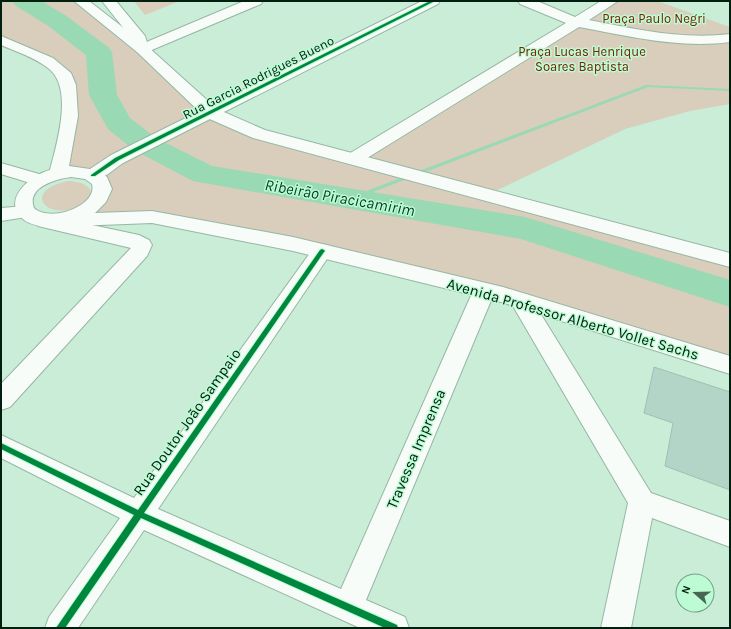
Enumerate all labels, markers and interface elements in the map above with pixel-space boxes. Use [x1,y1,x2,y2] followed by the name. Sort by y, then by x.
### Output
[602,11,706,26] park label: Praça Paulo Negri
[180,33,336,122] street label: Rua Garcia Rodrigues Bueno
[518,44,646,74] park label: Praça Lucas Henrique Soares Baptista
[263,175,416,220] water label: Ribeirão Piracicamirim
[445,274,701,364] street label: Avenida Professor Alberto Vollet Sachs
[129,345,245,499] street label: Rua Doutor João Sampaio
[383,386,449,512] street label: Travessa Imprensa
[675,573,715,613] north arrow
[679,584,694,596] text: N

